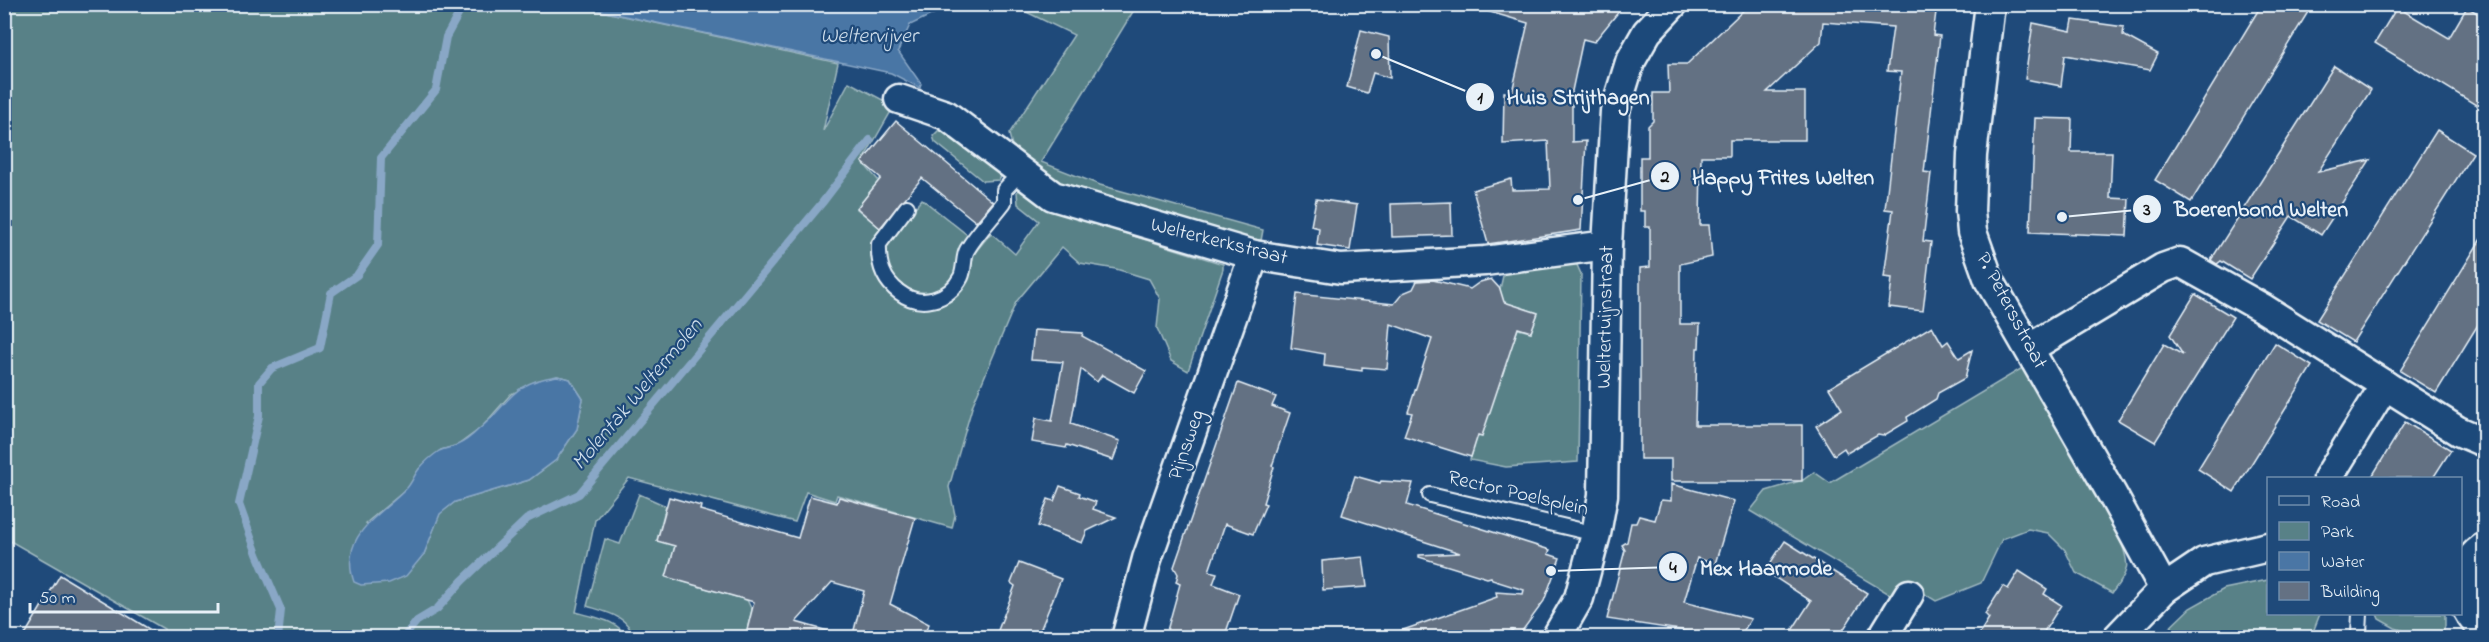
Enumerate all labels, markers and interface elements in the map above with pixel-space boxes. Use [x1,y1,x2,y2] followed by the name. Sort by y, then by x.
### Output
[820,21,921,53] water label: Weltervijver
[1465,77,1662,117] callout: Huis Strijthagen
[1507,83,1650,116] text: Huis Strijthagen
[1477,86,1483,112] text: 1
[1650,156,1886,196] callout: Happy Frites Welten
[1692,163,1874,196] text: Happy Frites Welten
[1660,165,1670,191] text: 2
[2132,189,2360,229] callout: Boerenbond Welten
[2173,195,2348,227] text: Boerenbond Welten
[2142,198,2151,224] text: 3
[1147,210,1291,274] street label: Welterkerkstraat
[1590,245,1622,389] street label: Weltertuijnstraat
[1968,247,2054,375] street label: P. Petersstraat
[565,311,712,478] water label: Molentak Weltermolen
[1161,406,1215,485] street label: Pijnsweg
[1445,463,1591,525] street label: Rector Poelsplein
[2267,477,2462,615] legend
[2321,490,2360,516] text: Road
[2321,520,2354,546] text: Park
[1658,547,1845,587] callout: Mex Haarmode
[2321,550,2365,576] text: Water
[1700,554,1833,586] text: Mex Haarmode
[1669,556,1677,582] text: 4
[30,576,218,614] scale bar
[2320,580,2380,607] text: Building
[39,586,76,612] text: 50 m

